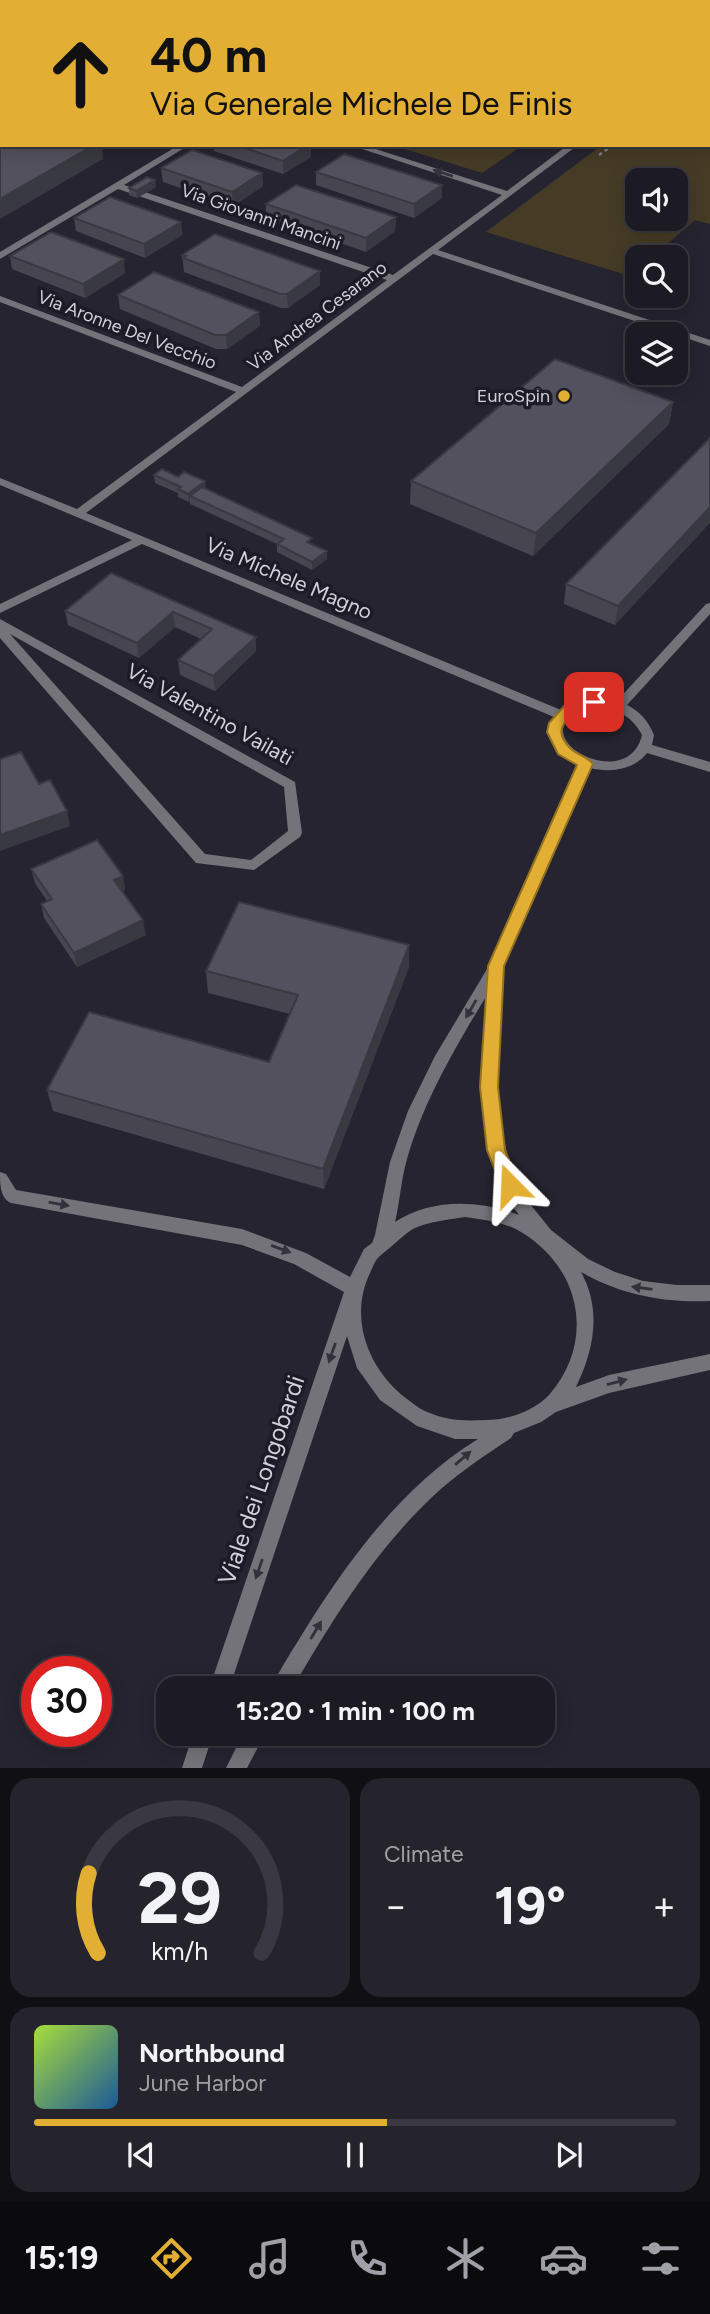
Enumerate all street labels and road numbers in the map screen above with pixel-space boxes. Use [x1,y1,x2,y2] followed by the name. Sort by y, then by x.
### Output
[178,179,344,255] street label: Via Giovanni Mancini
[243,256,391,376] street label: Via Andrea Cesarano
[35,286,219,374] street label: Via Aronne Del Vecchio
[202,532,376,624] street label: Via Michele Magno
[122,658,298,770] street label: Via Valentino Vailati
[212,1372,310,1588] street label: Viale dei Longobardi

